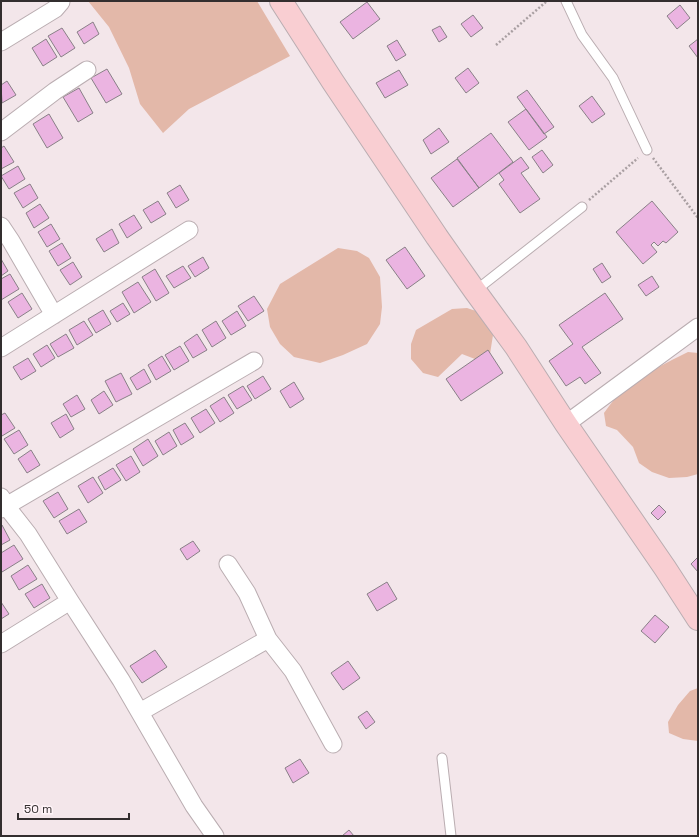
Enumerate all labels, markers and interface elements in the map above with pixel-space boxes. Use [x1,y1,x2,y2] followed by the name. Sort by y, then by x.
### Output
[18,795,129,821] scale bar
[24,801,52,817] text: 50 m

